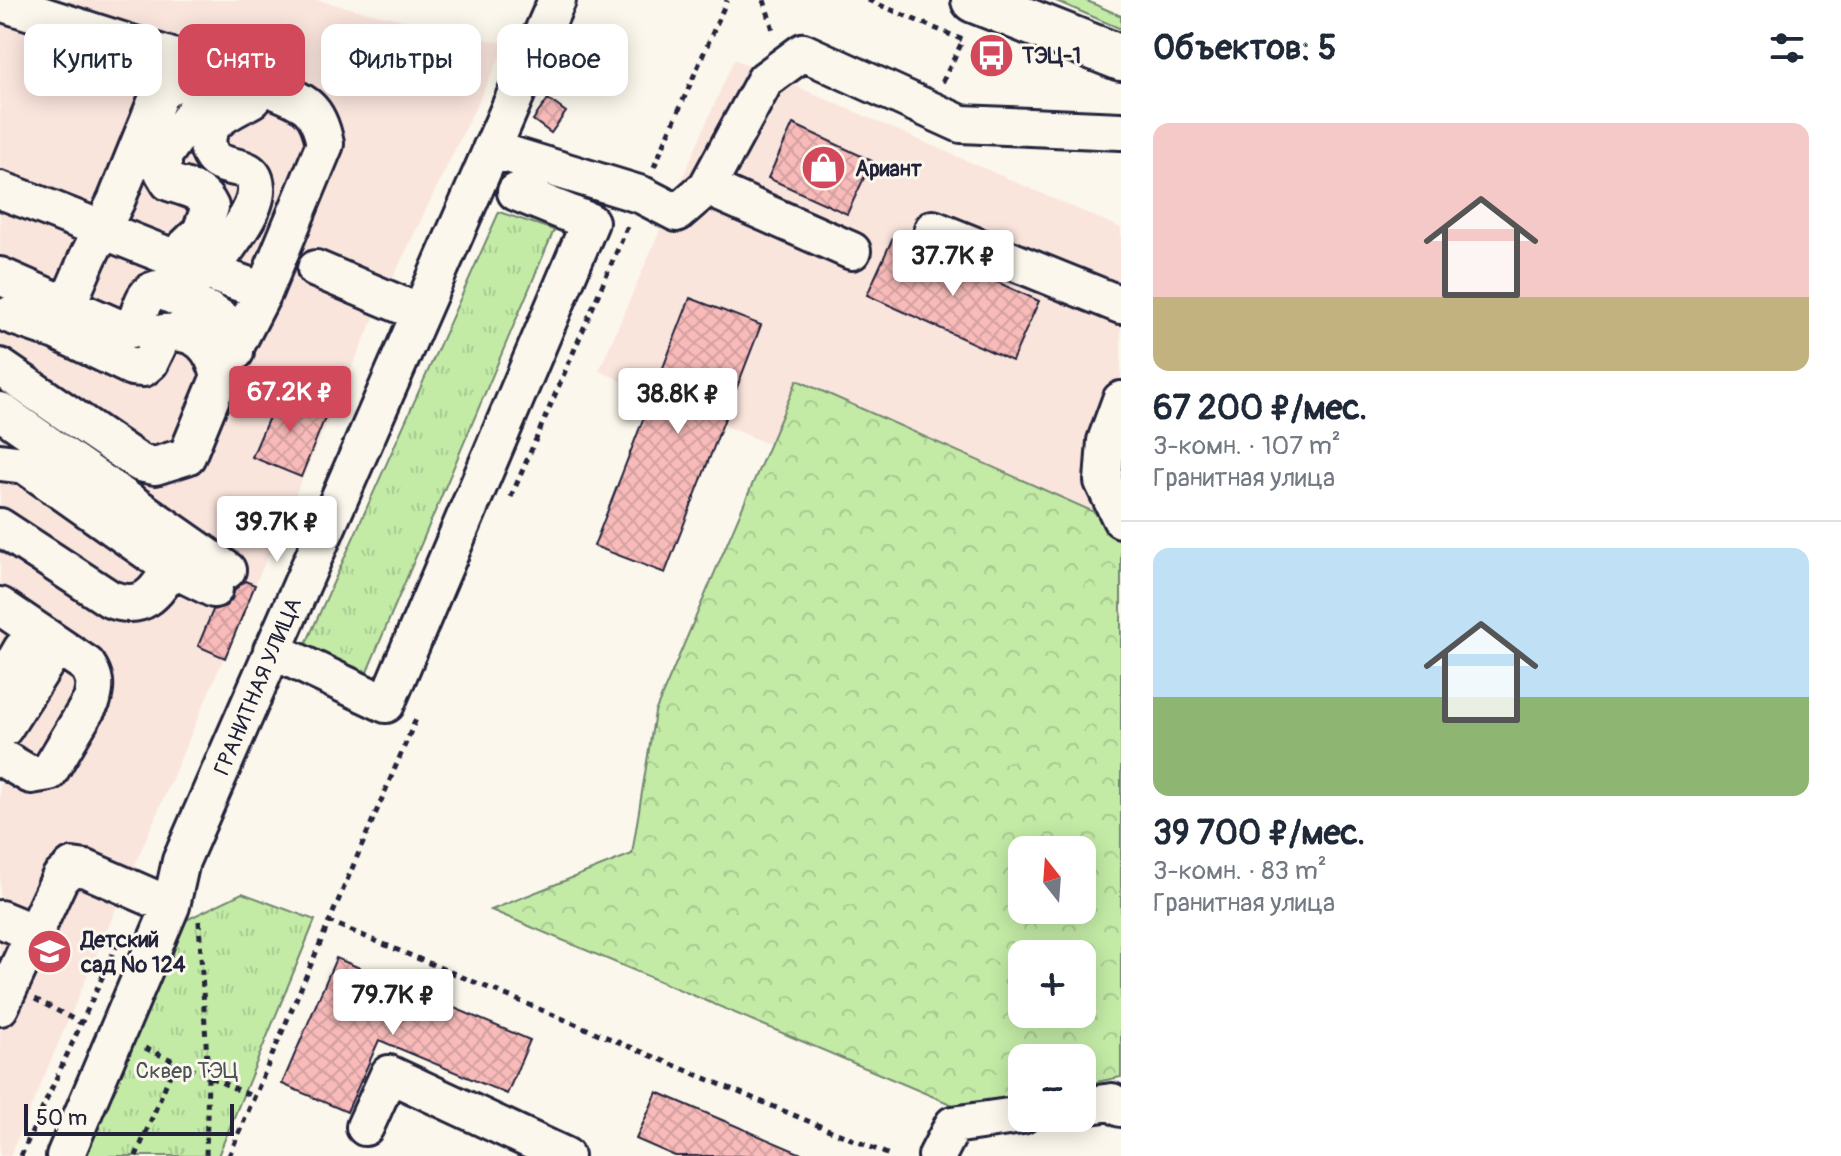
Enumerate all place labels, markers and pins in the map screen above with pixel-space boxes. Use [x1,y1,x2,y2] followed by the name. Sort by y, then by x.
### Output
[967,31,1015,79] bus stop icon: ТЭЦ-1
[1021,42,1081,70] place label: ТЭЦ-1
[800,144,848,192] shop icon: Ариант
[855,155,923,183] place label: Ариант
[879,230,1027,298] pin: 37.7K ₽
[216,366,364,434] pin: 67.2K ₽
[604,368,752,436] pin: 38.8K ₽
[203,496,351,564] pin: 39.7K ₽
[79,926,186,979] place label: Детский сад № 124
[26,928,74,976] school or university icon: Детский сад № 124
[319,969,467,1037] pin: 79.7K ₽

